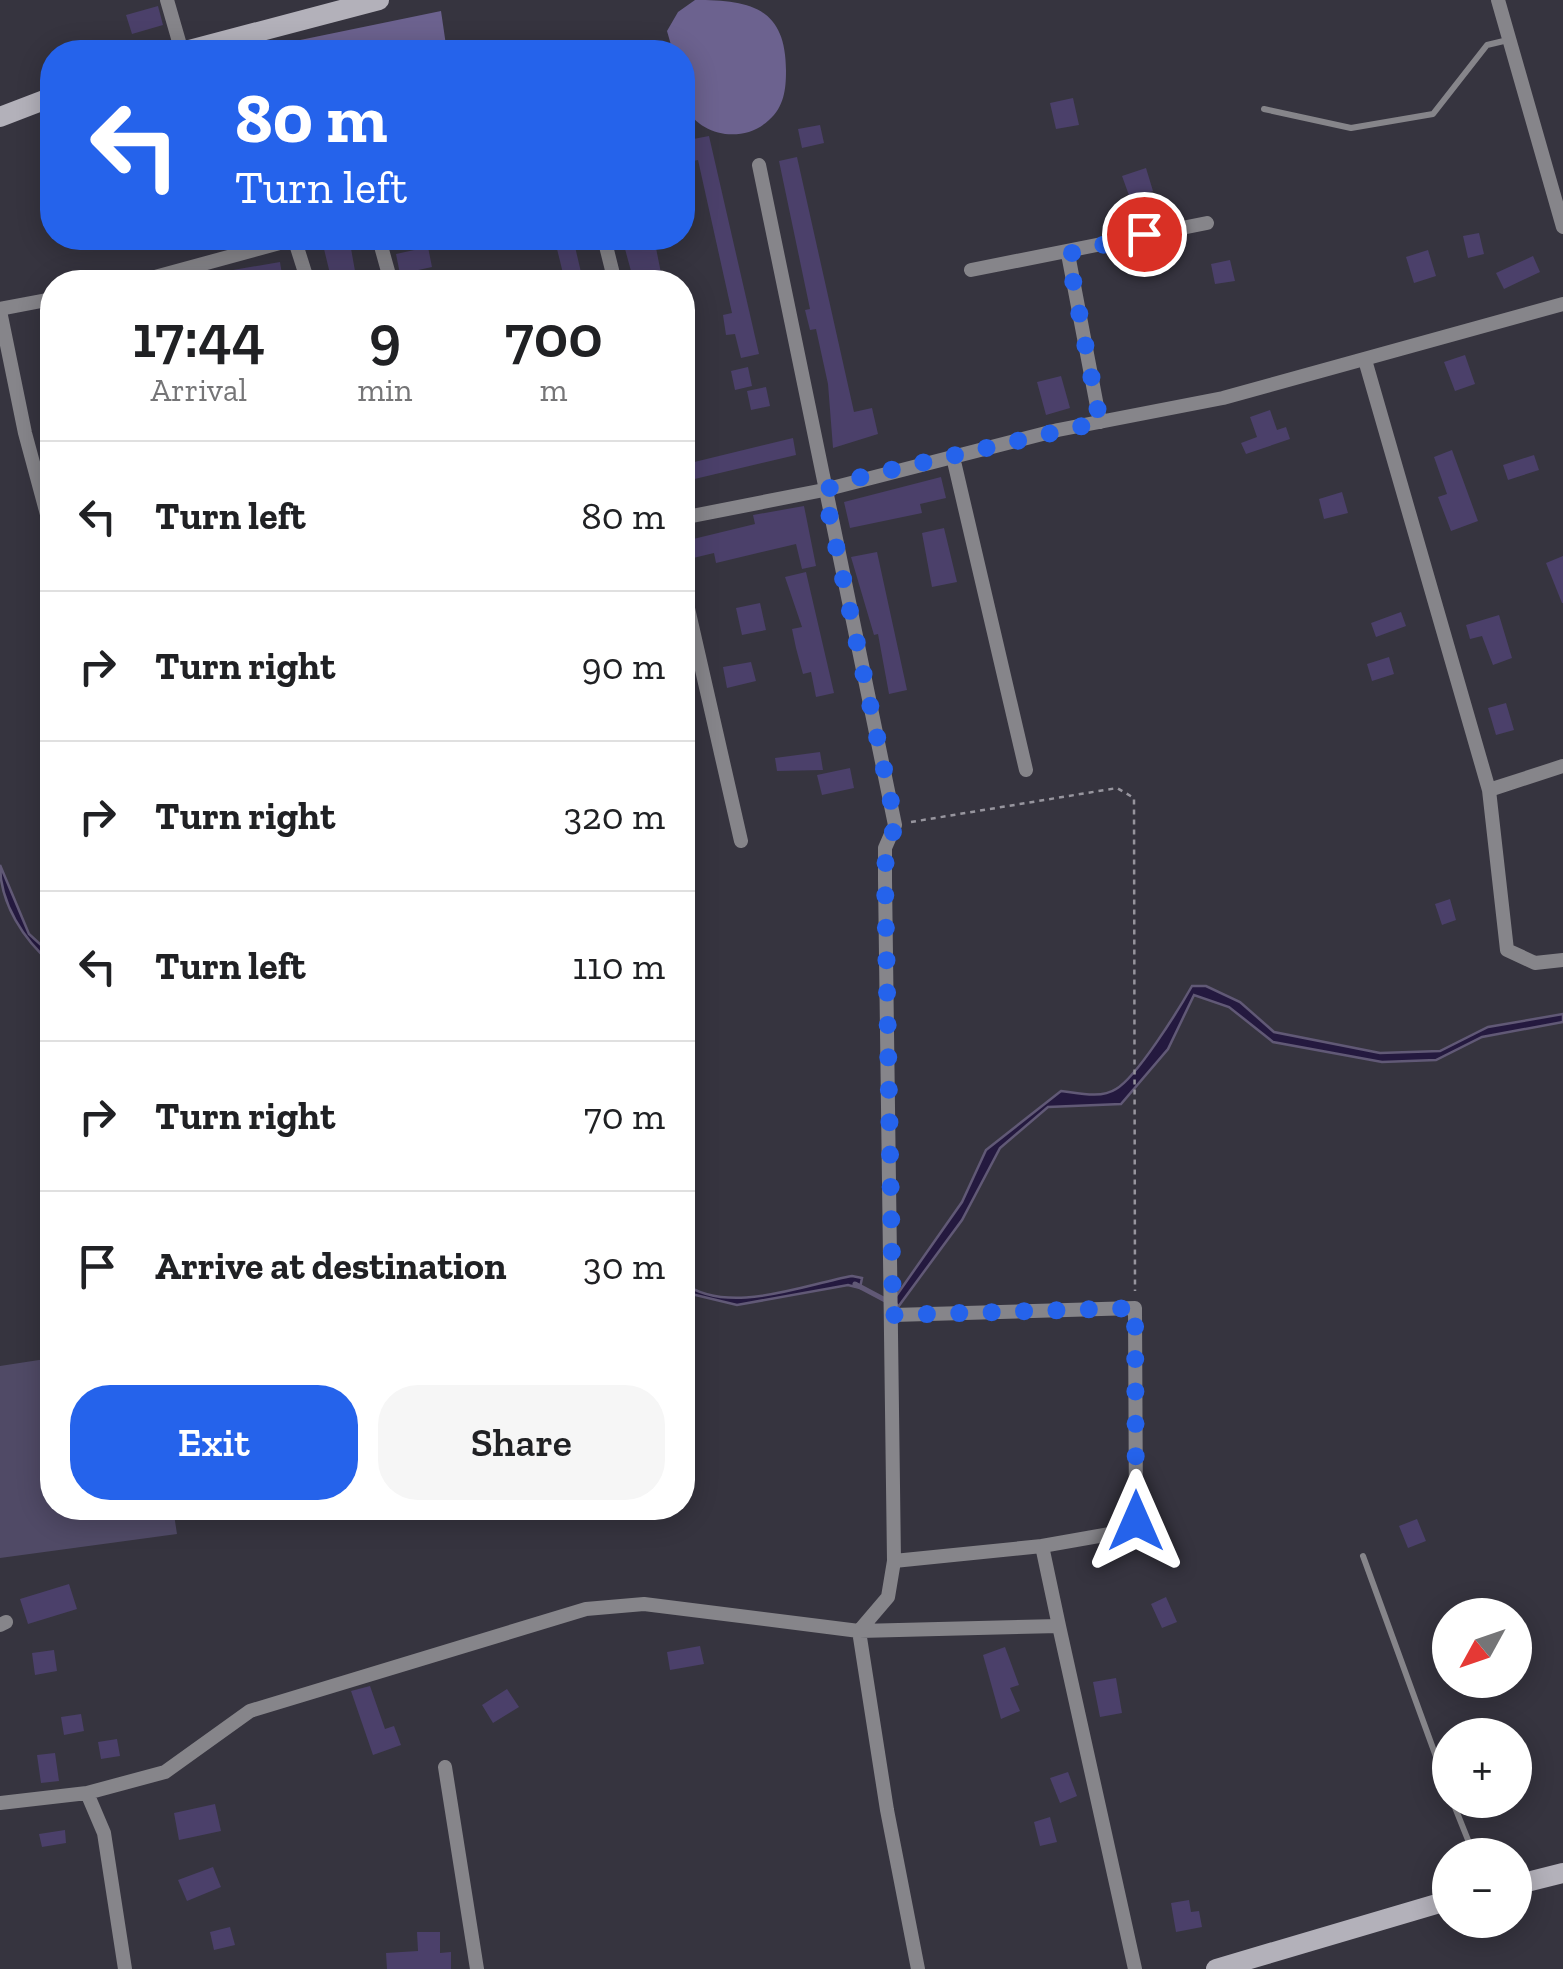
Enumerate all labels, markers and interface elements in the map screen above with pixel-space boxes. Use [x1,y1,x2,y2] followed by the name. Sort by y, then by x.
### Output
[235,76,387,160] text: 80 m
[70,80,200,210] icon: left
[235,161,407,215] text: Turn left
[1102,192,1187,277] pin
[1117,207,1172,262] icon: arrive
[132,300,265,372] text: 17:44
[369,300,401,372] text: 9
[505,300,603,372] text: 700
[151,371,247,409] text: Arrival
[357,371,412,409] text: min
[540,371,567,409] text: m
[70,489,125,544] icon: left
[155,493,306,539] text: Turn left
[581,493,665,539] text: 80 m
[70,639,125,694] icon: right
[155,643,335,689] text: Turn right
[582,643,665,689] text: 90 m
[70,789,125,844] icon: right
[155,793,335,839] text: Turn right
[564,793,665,839] text: 320 m
[70,939,125,994] icon: left
[155,943,306,989] text: Turn left
[572,943,665,989] text: 110 m
[70,1089,125,1144] icon: right
[155,1093,335,1139] text: Turn right
[584,1093,665,1139] text: 70 m
[70,1239,125,1294] icon: arrive
[155,1243,506,1289] text: Arrive at destination
[583,1243,665,1289] text: 30 m
[70,1385,358,1500] button: Exit
[378,1385,665,1500] button: Share
[1084,1469,1188,1573] position arrow
[1432,1598,1532,1698] north arrow
[1432,1598,1532,1938] map controls
[1432,1718,1532,1818] button: +
[1432,1838,1532,1938] button: −

